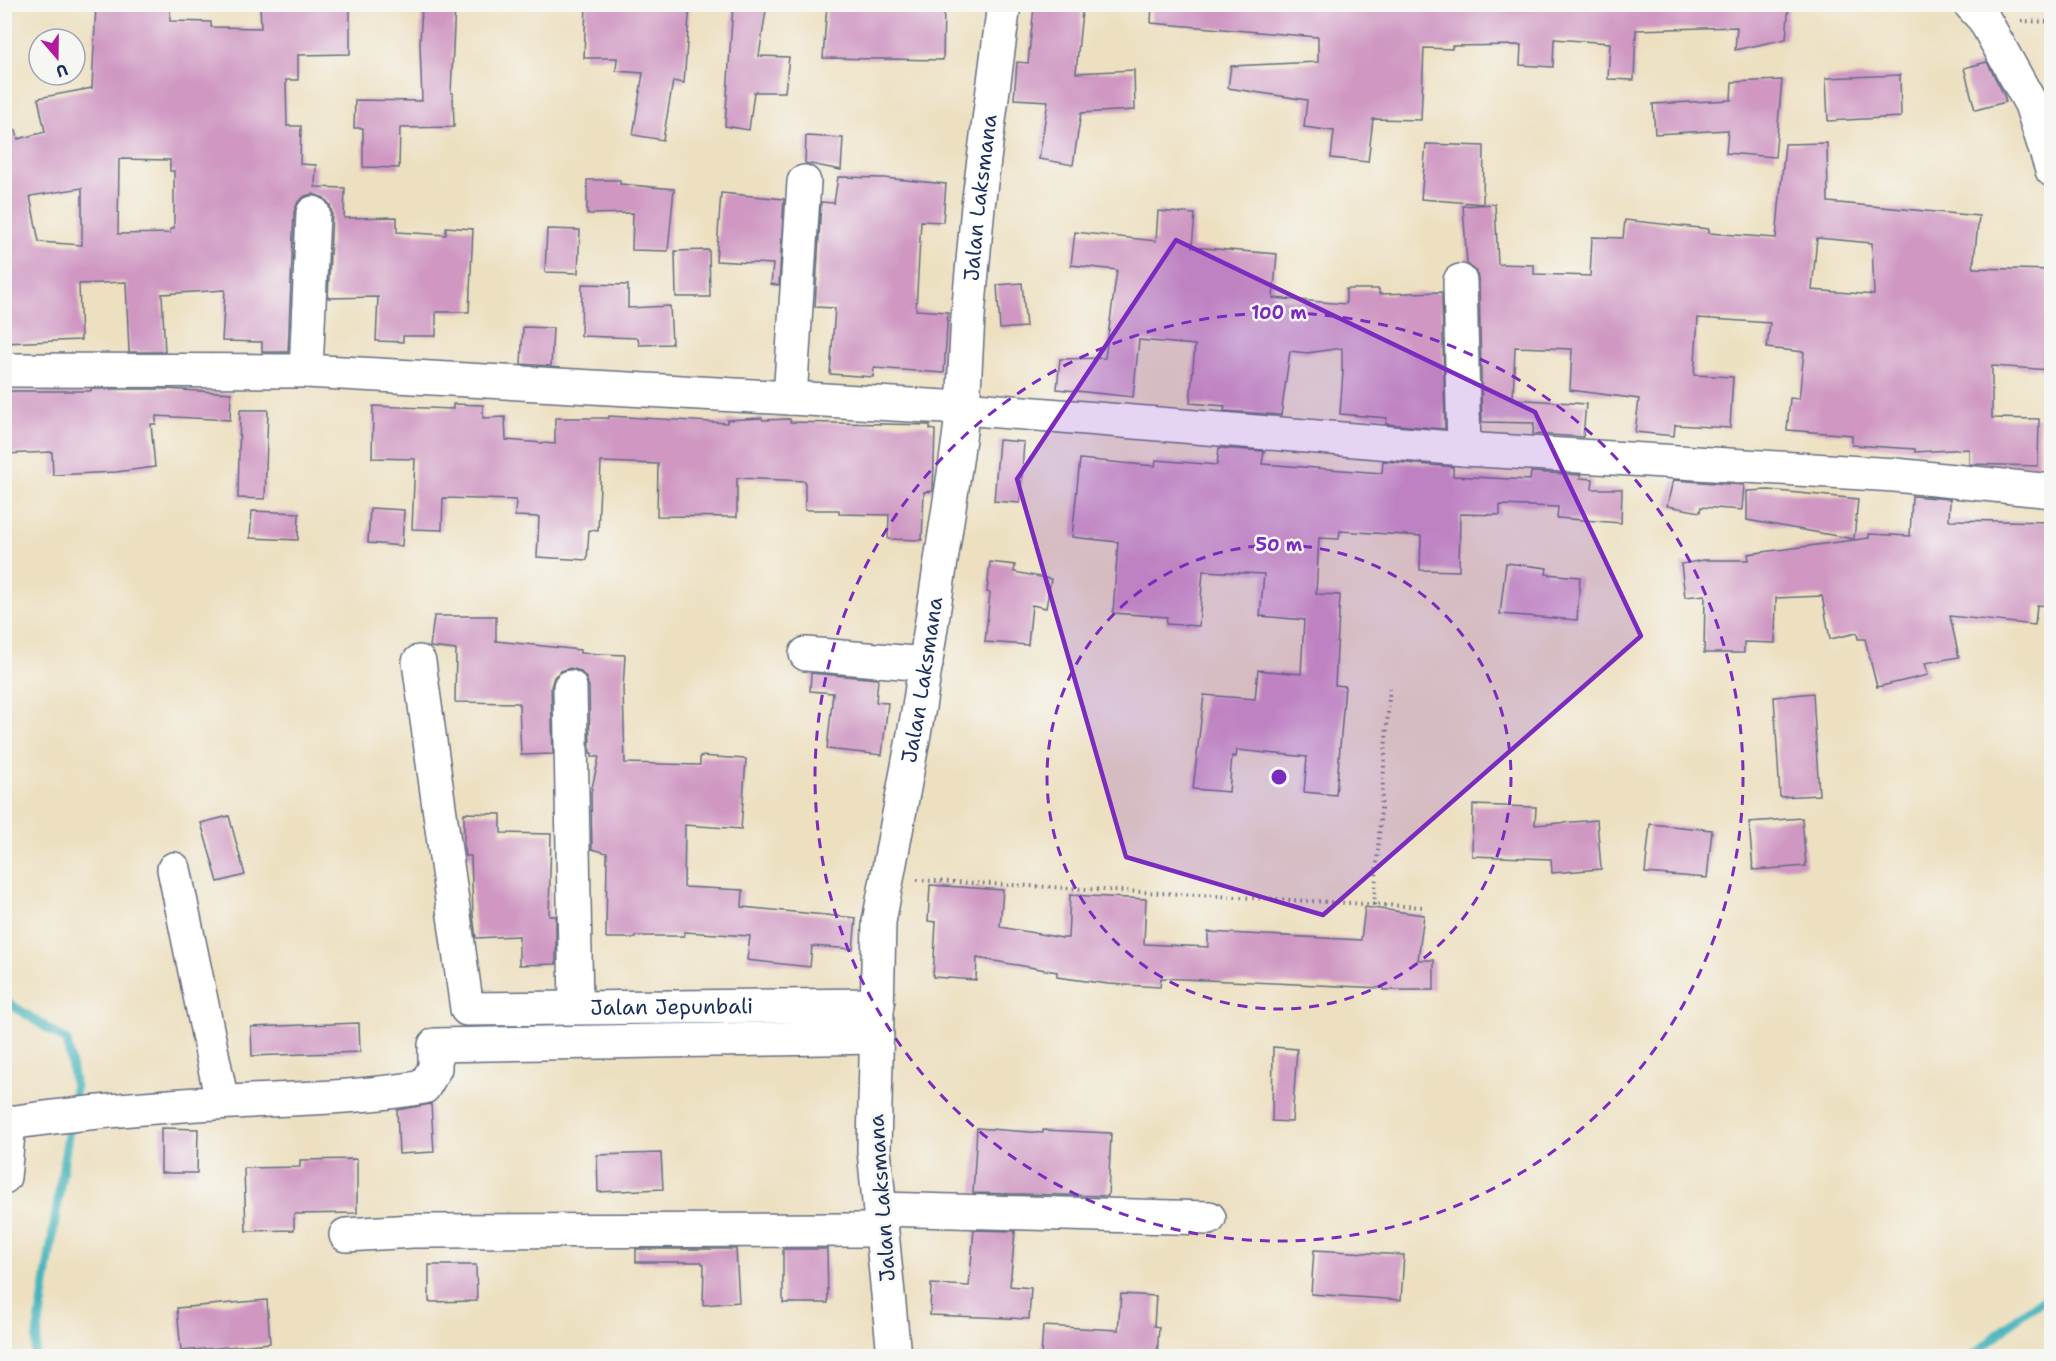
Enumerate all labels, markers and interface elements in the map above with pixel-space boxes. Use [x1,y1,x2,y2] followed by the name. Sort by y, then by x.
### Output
[27,27,87,87] north arrow
[53,59,71,82] text: U
[957,113,1004,282] street label: Jalan Laksmana
[1251,301,1307,325] text: 100 m
[1256,533,1303,557] text: 50 m
[895,595,949,765] street label: Jalan Laksmana
[1269,767,1289,787] centre of rings
[590,992,753,1022] street label: Jalan Jepunbali
[862,1113,902,1283] street label: Jalan Laksmana

